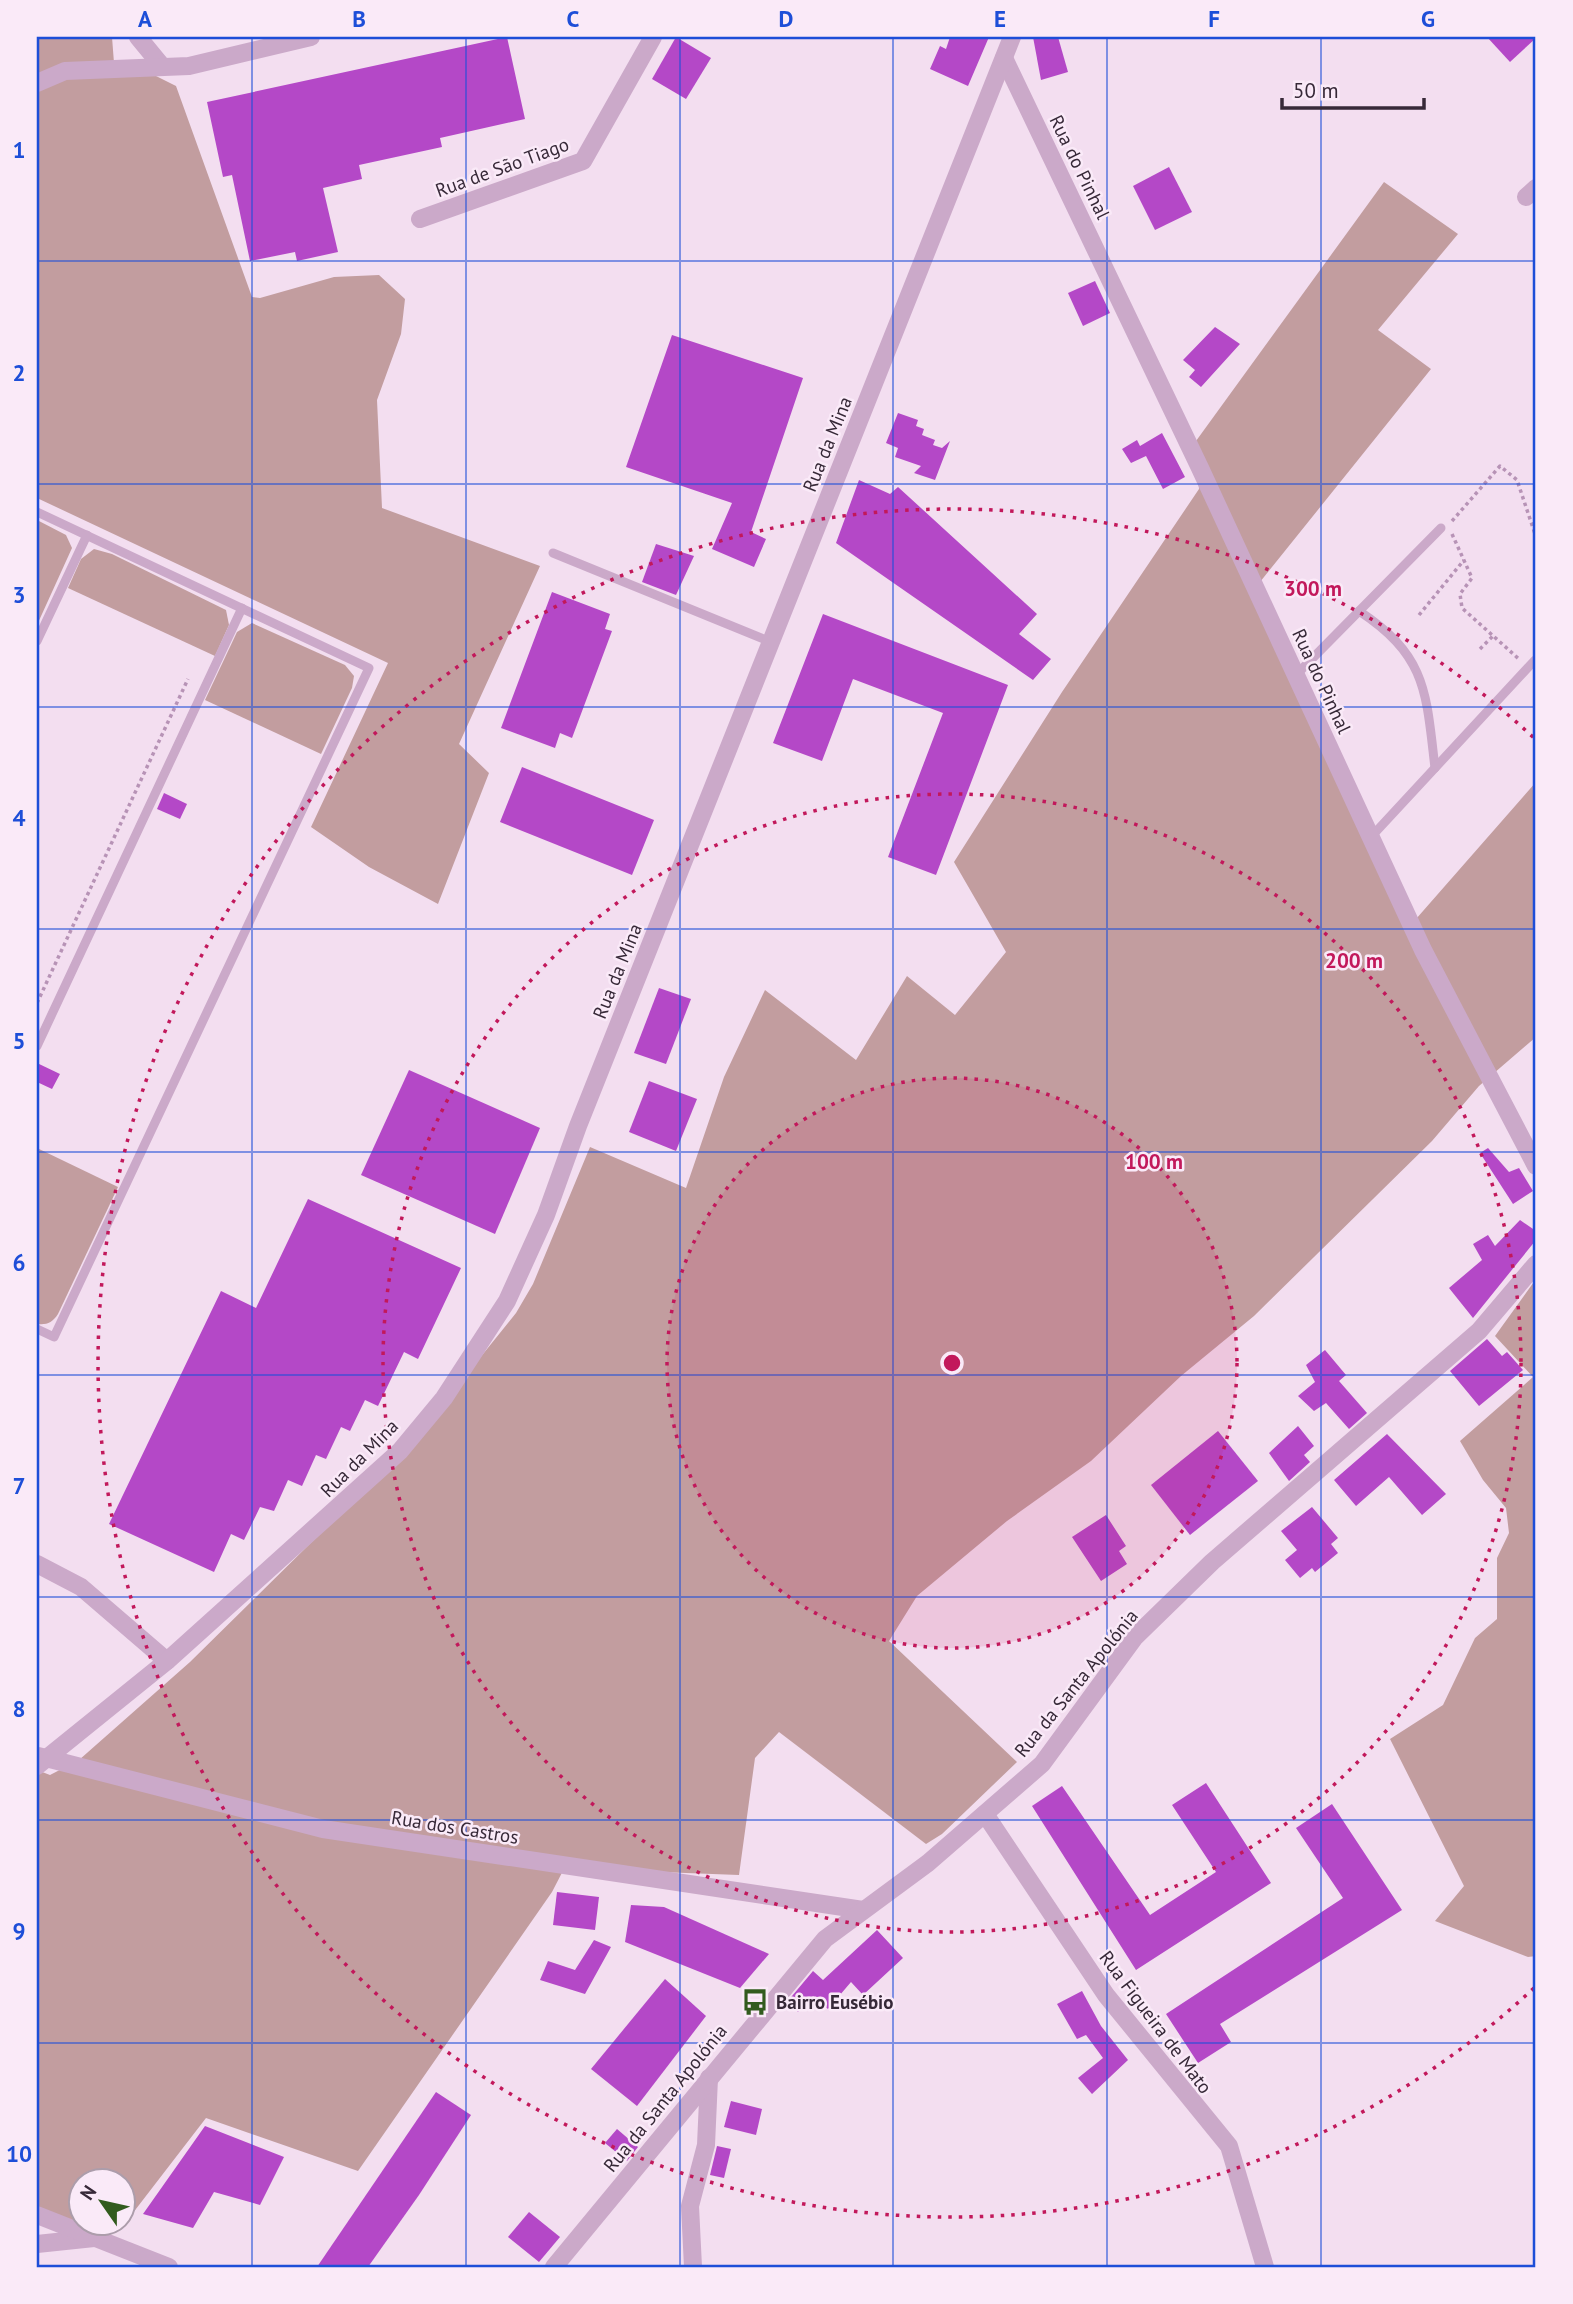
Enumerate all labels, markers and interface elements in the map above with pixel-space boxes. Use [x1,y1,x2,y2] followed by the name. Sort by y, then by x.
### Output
[138,4,152,33] text: A
[352,4,366,33] text: B
[567,4,580,33] text: C
[779,4,793,33] text: D
[994,4,1006,33] text: E
[1208,4,1220,33] text: F
[1421,4,1435,33] text: G
[1282,66,1424,110] scale bar
[1293,77,1339,104] text: 50 m
[1044,111,1116,223] street label: Rua do Pinhal
[432,132,572,202] street label: Rua de São Tiago
[12,135,26,164] text: 1
[12,358,26,387] text: 2
[797,393,857,495] street label: Rua da Mina
[1284,575,1342,602] text: 300 m
[12,580,26,609] text: 3
[1287,625,1357,738] street label: Rua do Pinhal
[12,803,26,832] text: 4
[587,920,647,1022] street label: Rua da Mina
[1325,947,1383,974] text: 200 m
[12,1026,26,1055] text: 5
[1125,1148,1183,1175] text: 100 m
[12,1248,26,1277] text: 6
[940,1351,964,1375] centre of rings
[315,1414,403,1502] street label: Rua da Mina
[12,1471,26,1500] text: 7
[1009,1604,1143,1762] street label: Rua da Santa Apolónia
[12,1694,26,1723] text: 8
[390,1805,520,1849] street label: Rua dos Castros
[12,1916,26,1945] text: 9
[1094,1946,1218,2098] street label: Rua Figueira de Mato
[740,1987,770,2017] bus stop icon: Bairro Eusébio
[776,1990,893,2014] place label: Bairro Eusébio
[598,2019,732,2177] street label: Rua da Santa Apolónia
[6,2139,32,2168] text: 10
[66,2168,136,2238] north arrow
[74,2181,101,2204] text: N

